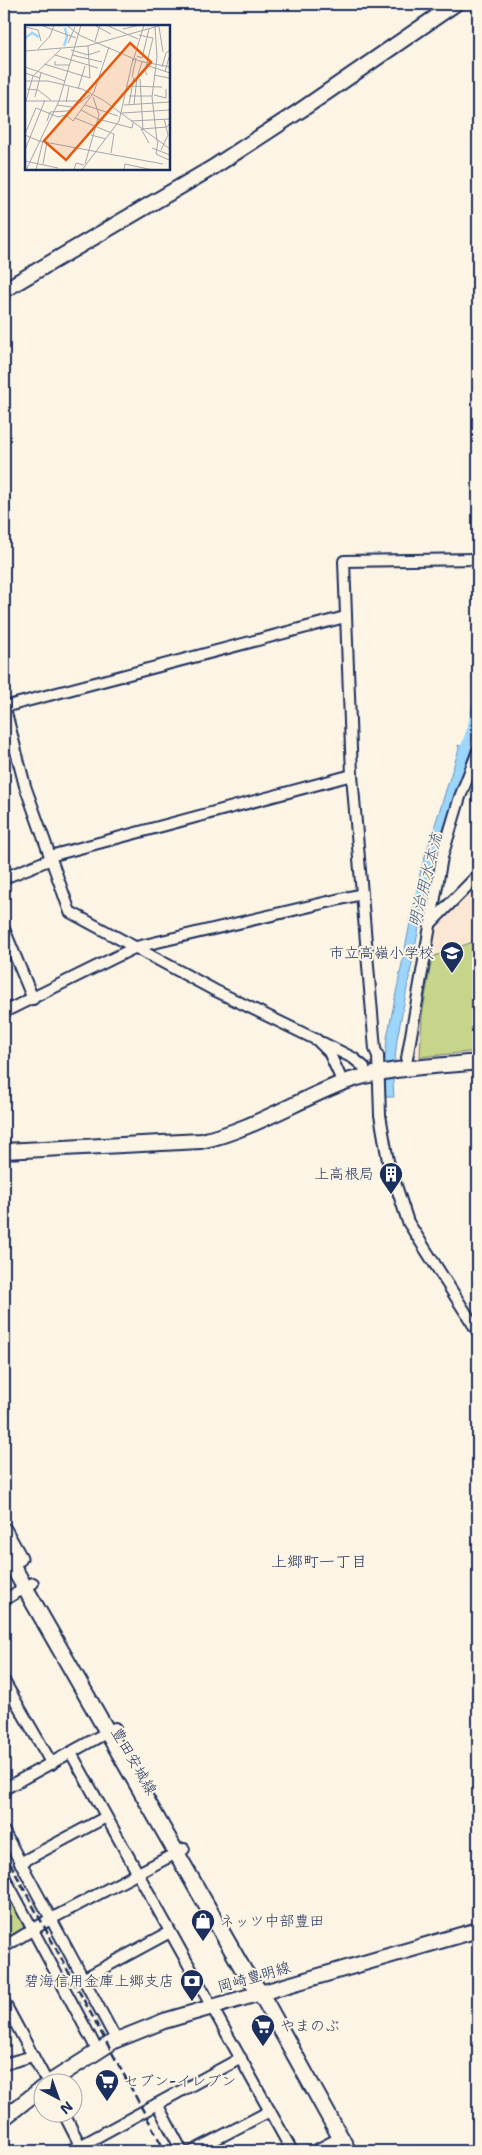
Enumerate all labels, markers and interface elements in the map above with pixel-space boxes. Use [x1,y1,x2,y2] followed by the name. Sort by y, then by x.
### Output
[25,25,170,170] inset map
[403,830,447,929] water label: 明治用水本流
[439,940,465,974] school or university icon: 市立高嶺小学校
[329,943,434,963] place label: 市立高嶺小学校
[378,1161,404,1195] building icon: 上高根局
[314,1164,374,1184] place label: 上高根局
[271,1551,367,1572] district label: 上郷町一丁目
[107,1724,161,1798] street label: 豊田安城線
[190,1908,216,1942] shop icon: ネッツ中部豊田
[220,1911,324,1931] place label: ネッツ中部豊田
[215,1957,293,1997] street label: 岡崎豊明線
[179,1968,205,2002] bank icon: 碧海信用金庫上郷支店
[24,1971,174,1991] place label: 碧海信用金庫上郷支店
[250,2013,276,2047] supermarket icon: やまのぶ
[280,2016,340,2036] place label: やまのぶ
[94,2068,120,2102] supermarket icon: セブン-イレブン
[124,2071,236,2091] place label: セブン-イレブン
[32,2072,82,2122] north arrow
[56,2097,77,2118] text: N

